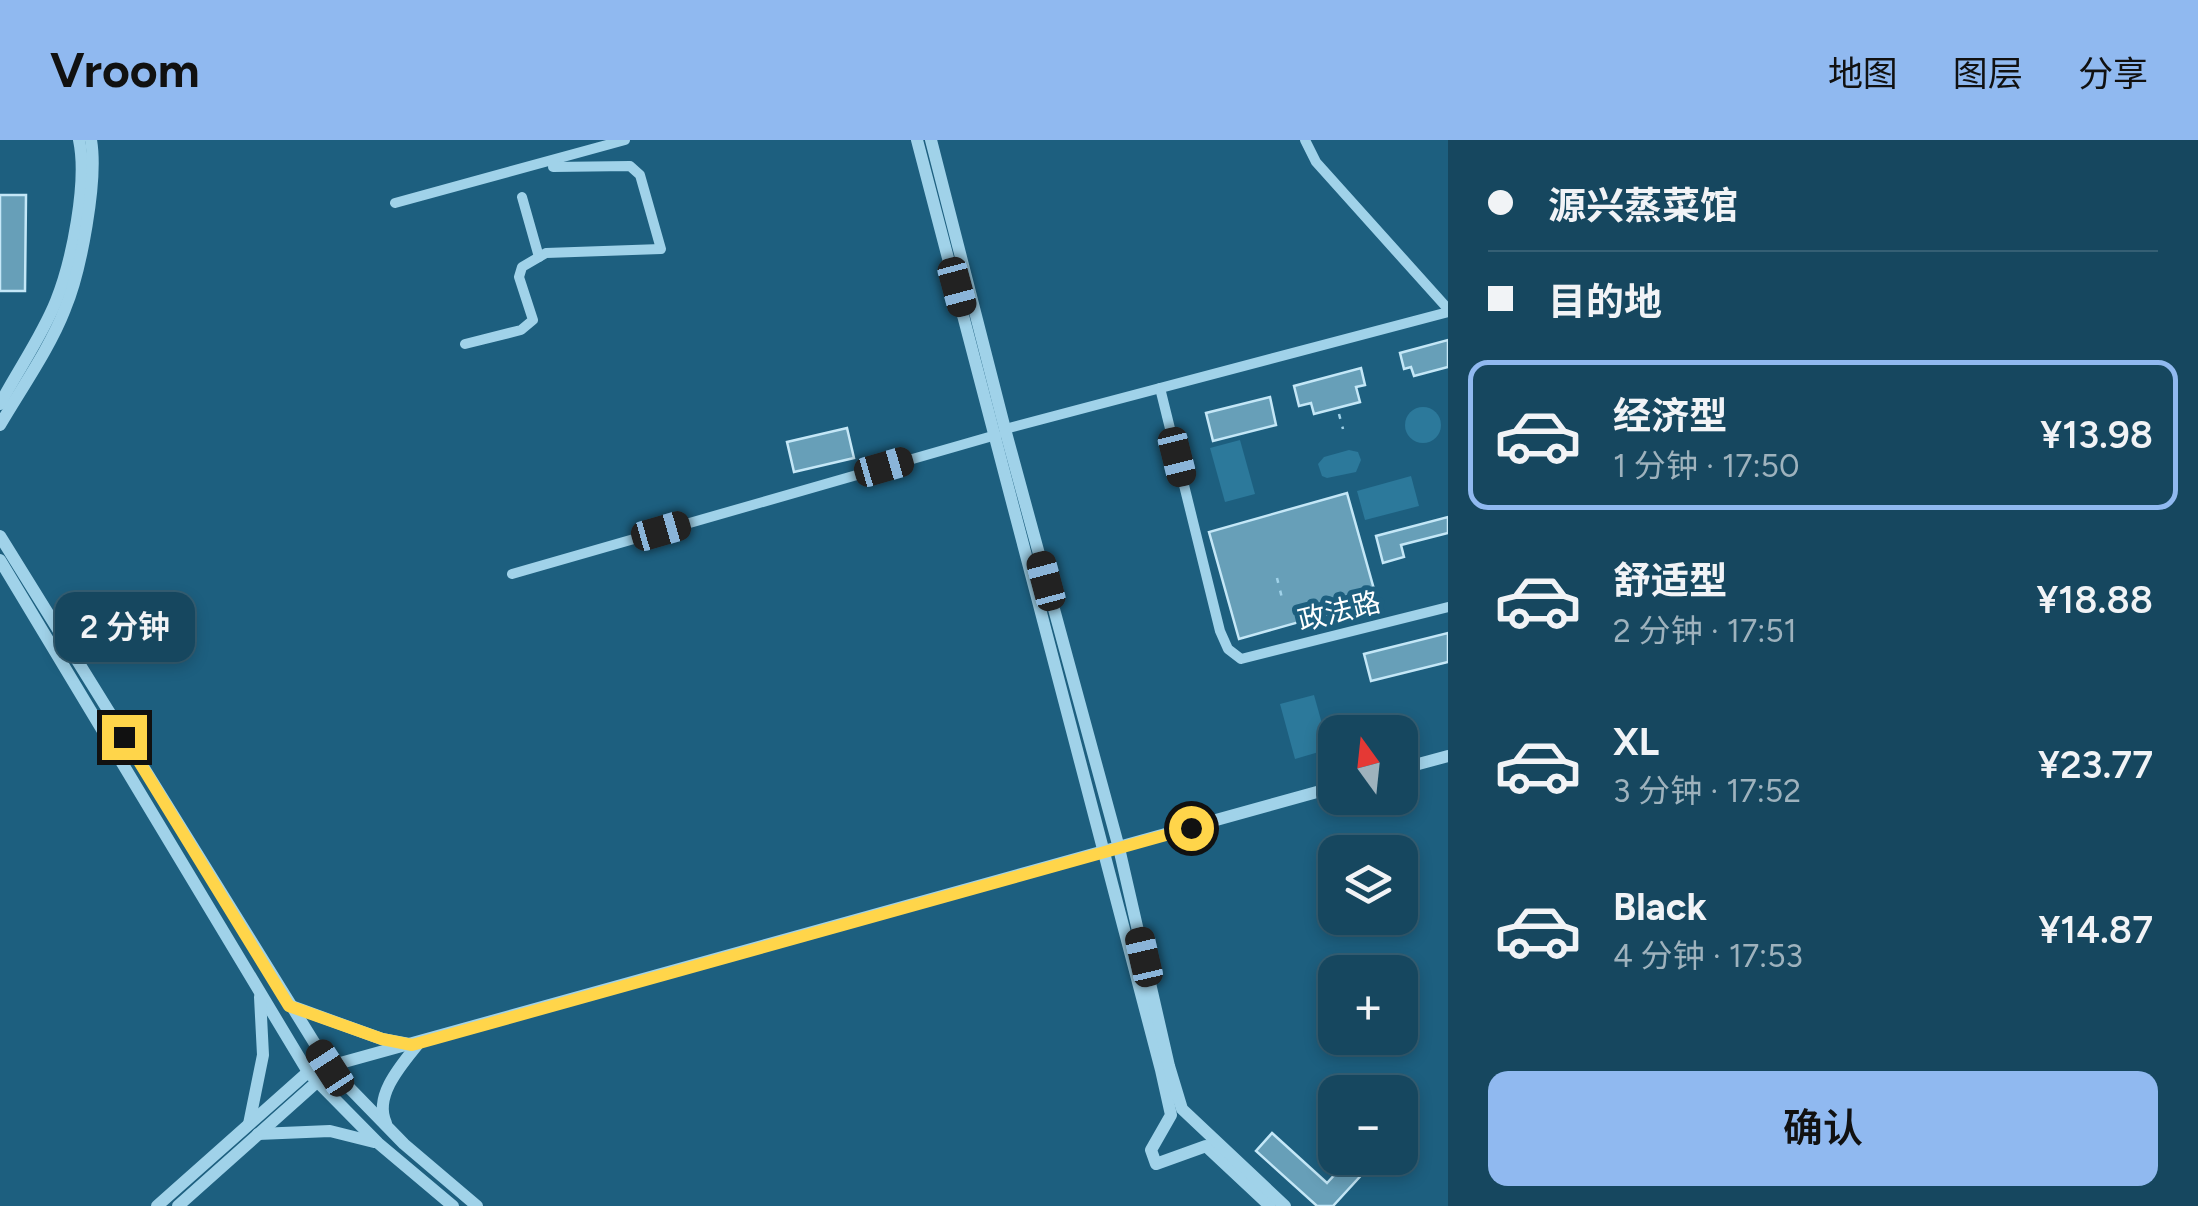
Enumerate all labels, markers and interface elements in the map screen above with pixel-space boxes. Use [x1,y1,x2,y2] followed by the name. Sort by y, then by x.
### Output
[50,41,200,99] text: Vroom
[1828,53,1898,95] text: 地图
[1953,53,2023,95] text: 图层
[2078,53,2148,95] text: 分享
[1548,183,1738,229] text: 源兴蒸菜馆
[935,254,979,320] car
[1548,279,1662,325] text: 目的地
[1493,390,1583,480] icon: car
[1613,393,1727,439] text: 经济型
[2040,412,2153,458] text: ¥13.98
[1155,424,1199,490] car
[851,444,917,490] car
[1613,447,1799,485] text: 1 分钟 · 17:50
[628,508,694,554] car
[1024,548,1068,614] car
[1493,555,1583,645] icon: car
[1613,558,1727,604] text: 舒适型
[2037,577,2153,623] text: ¥18.88
[1294,584,1384,638] street label: 政法路
[54,592,194,662] callout: 2 分钟
[80,608,170,646] text: 2 分钟
[1613,612,1797,650] text: 2 分钟 · 17:51
[102,715,147,760] route end
[1318,715,1418,815] north arrow
[1318,715,1418,1175] map controls
[1613,719,1659,765] text: XL
[1493,720,1583,810] icon: car
[2038,742,2153,788] text: ¥23.77
[1613,772,1801,810] text: 3 分钟 · 17:52
[1169,806,1214,851] route start
[1318,835,1418,935] button: layers
[1613,884,1707,930] text: Black
[1493,885,1583,975] icon: car
[2038,907,2153,953] text: ¥14.87
[1123,924,1165,990] car
[1613,937,1803,975] text: 4 分钟 · 17:53
[1318,955,1418,1055] button: +
[301,1035,359,1101] car
[1488,1071,2158,1186] button: 确认
[1318,1075,1418,1175] button: −

